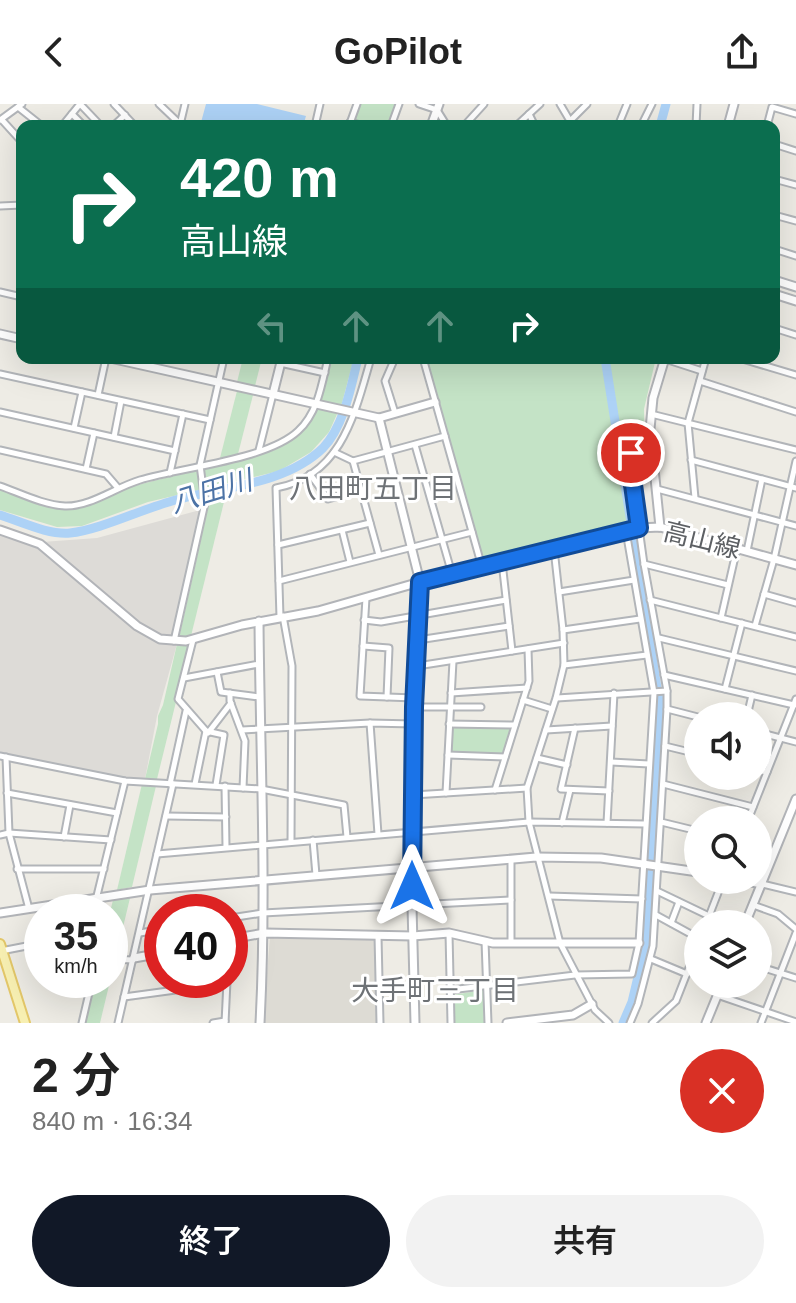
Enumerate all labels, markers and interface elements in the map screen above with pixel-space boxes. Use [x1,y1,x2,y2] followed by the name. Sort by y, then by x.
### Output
[32,30,76,74] icon: back
[720,30,764,74] icon: share
[334,31,462,72] text: GoPilot
[180,146,339,209] text: 420 m
[48,152,152,256] icon: right
[180,221,288,262] text: 高山線
[250,304,294,348] icon: left
[334,304,378,348] icon: ahead
[418,304,462,348] icon: ahead
[502,304,546,348] icon: right
[597,419,665,487] pin
[609,431,653,475] icon: arrive
[166,464,259,519] water label: 八田川
[289,473,457,504] district label: 八田町五丁目
[661,516,743,564] street label: 高山線
[684,702,772,998] map controls
[684,702,772,790] button: sound
[684,806,772,894] button: search
[370,844,454,928] position arrow
[144,894,248,998] speed limit sign: 40
[684,910,772,998] button: layers
[54,914,98,958] text: 35
[54,955,98,977] text: km/h
[351,975,519,1006] district label: 大手町三丁目
[32,1049,120,1102] text: 2 分
[680,1049,764,1133] button: close
[32,1106,192,1136] text: 840 m · 16:34
[32,1195,390,1287] button: 終了
[406,1195,764,1287] button: 共有

